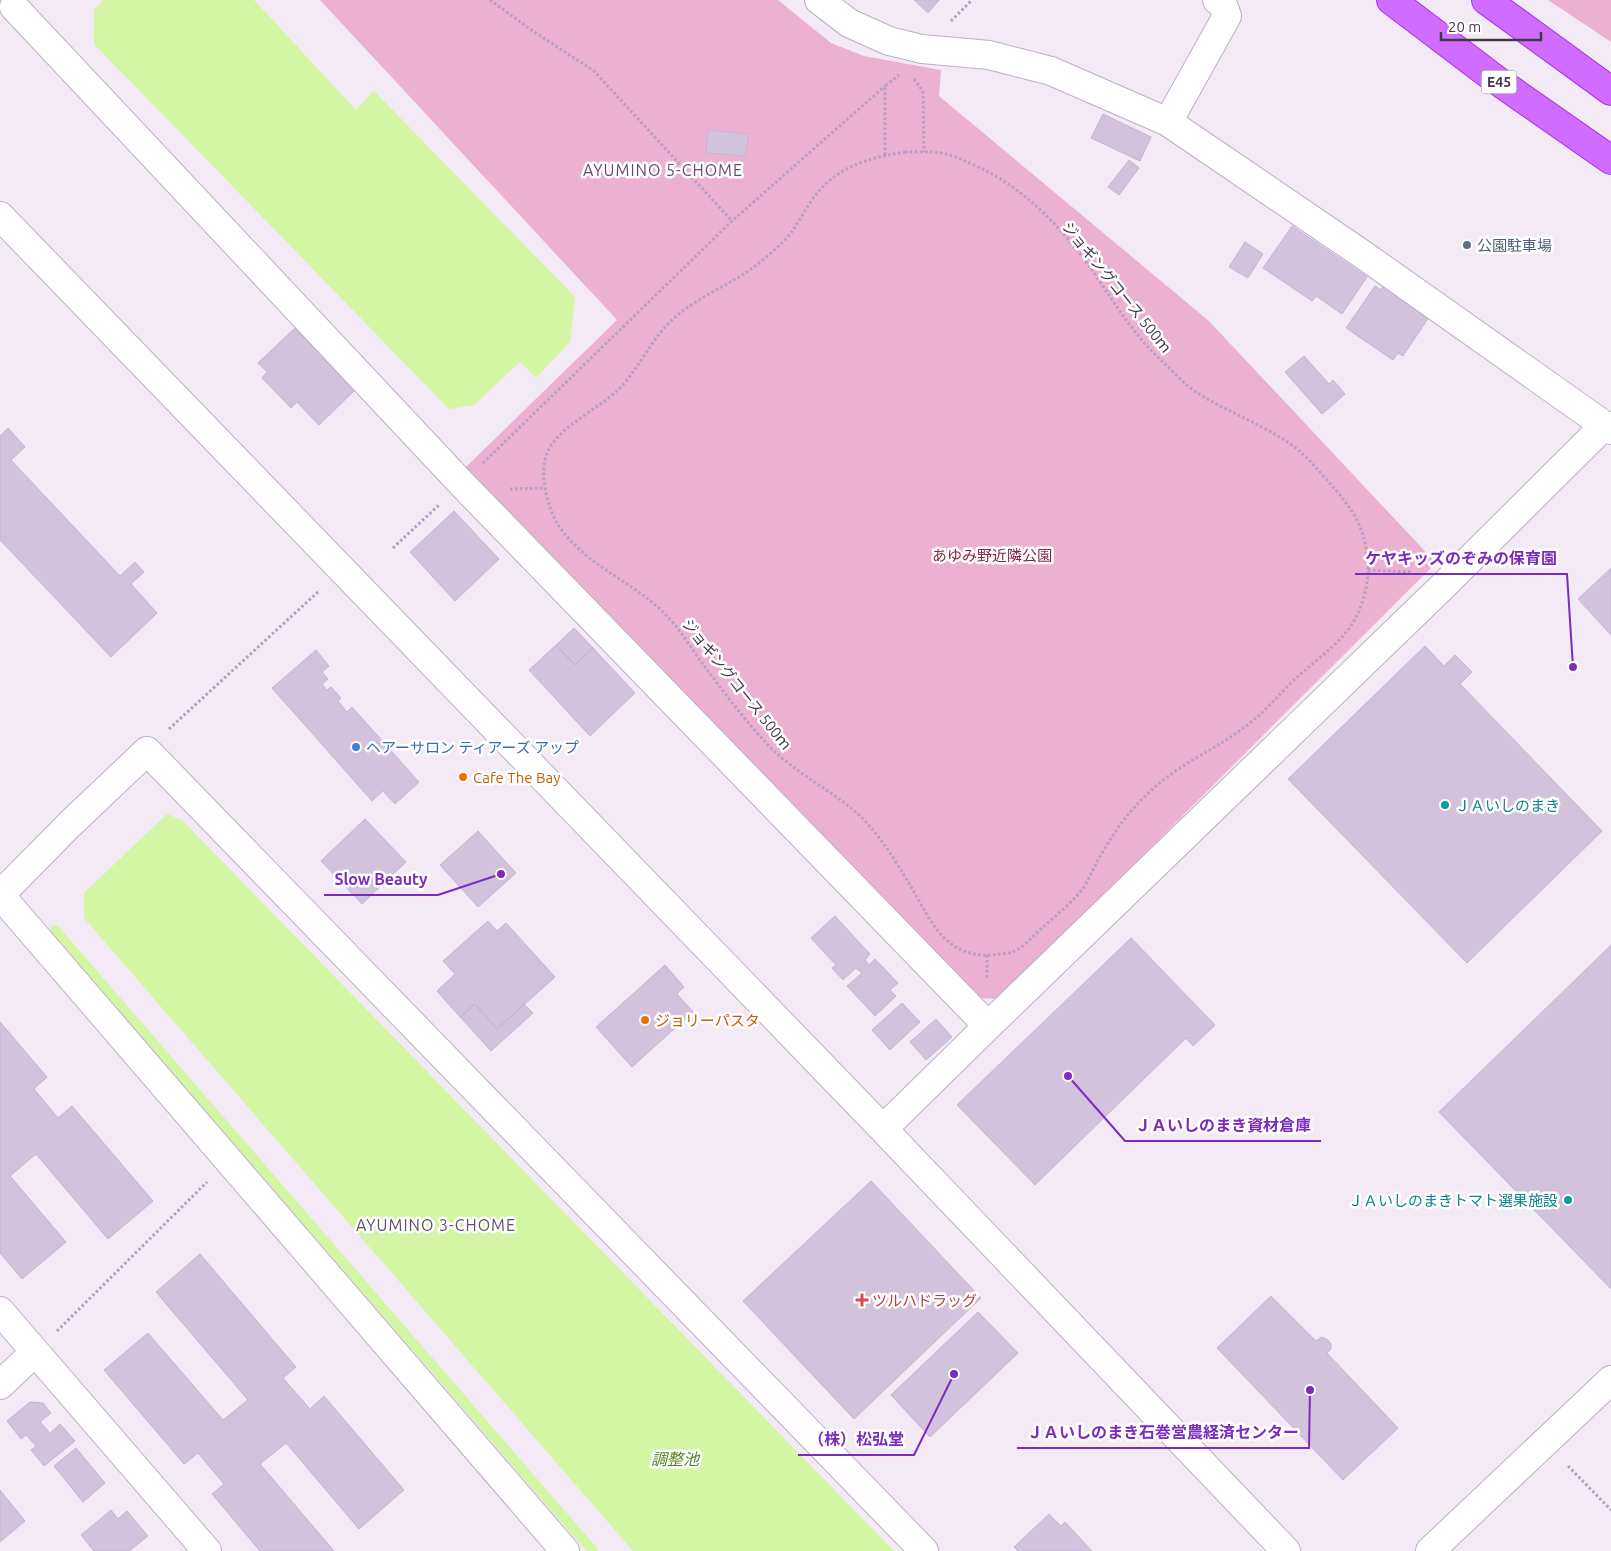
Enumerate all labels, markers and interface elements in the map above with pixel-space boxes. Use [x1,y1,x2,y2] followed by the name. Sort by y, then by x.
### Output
[1441,10,1541,42] scale bar
[1448,18,1481,35] text: 20 m
[1482,70,1516,94] road number: E45
[583,161,743,179] district label: AYUMINO 5-CHOME
[1059,218,1175,356] street label: ジョギングコース 500ｍ
[1477,237,1552,254] place label: 公園駐車場
[1461,239,1473,251] marker: 公園駐車場
[1355,543,1567,574] callout: ケヤキッズのぞみの保育園
[932,547,1052,564] park label: あゆみ野近隣公園
[1365,549,1557,567] text: ケヤキッズのぞみの保育園
[679,615,795,753] street label: ジョギングコース 500ｍ
[366,739,579,756] place label: ヘアーサロン ティアーズ アップ
[350,741,362,753] marker: ヘアーサロン ティアーズ アップ
[473,769,560,786] place label: Cafe The Bay
[457,771,469,783] marker: Cafe The Bay
[1455,797,1560,814] place label: ＪＡいしのまき
[1439,799,1451,811] marker: ＪＡいしのまき
[324,864,438,895] callout: Slow Beauty
[334,870,428,888] text: Slow Beauty
[655,1012,760,1029] place label: ジョリーパスタ
[639,1014,651,1026] marker: ジョリーパスタ
[1125,1110,1321,1141] callout: ＪＡいしのまき資材倉庫
[1135,1116,1311,1134] text: ＪＡいしのまき資材倉庫
[1348,1192,1558,1209] place label: ＪＡいしのまきトマト選果施設
[1562,1194,1574,1206] marker: ＪＡいしのまきトマト選果施設
[356,1216,516,1234] district label: AYUMINO 3-CHOME
[872,1292,977,1309] place label: ツルハドラッグ
[856,1294,868,1306] marker: ツルハドラッグ
[1017,1417,1309,1448] callout: ＪＡいしのまき石巻営農経済センター
[1027,1423,1299,1441] text: ＪＡいしのまき石巻営農経済センター
[798,1424,914,1455] callout: （株）松弘堂
[808,1430,904,1448] text: （株）松弘堂
[651,1450,701,1468] water label: 調整池

